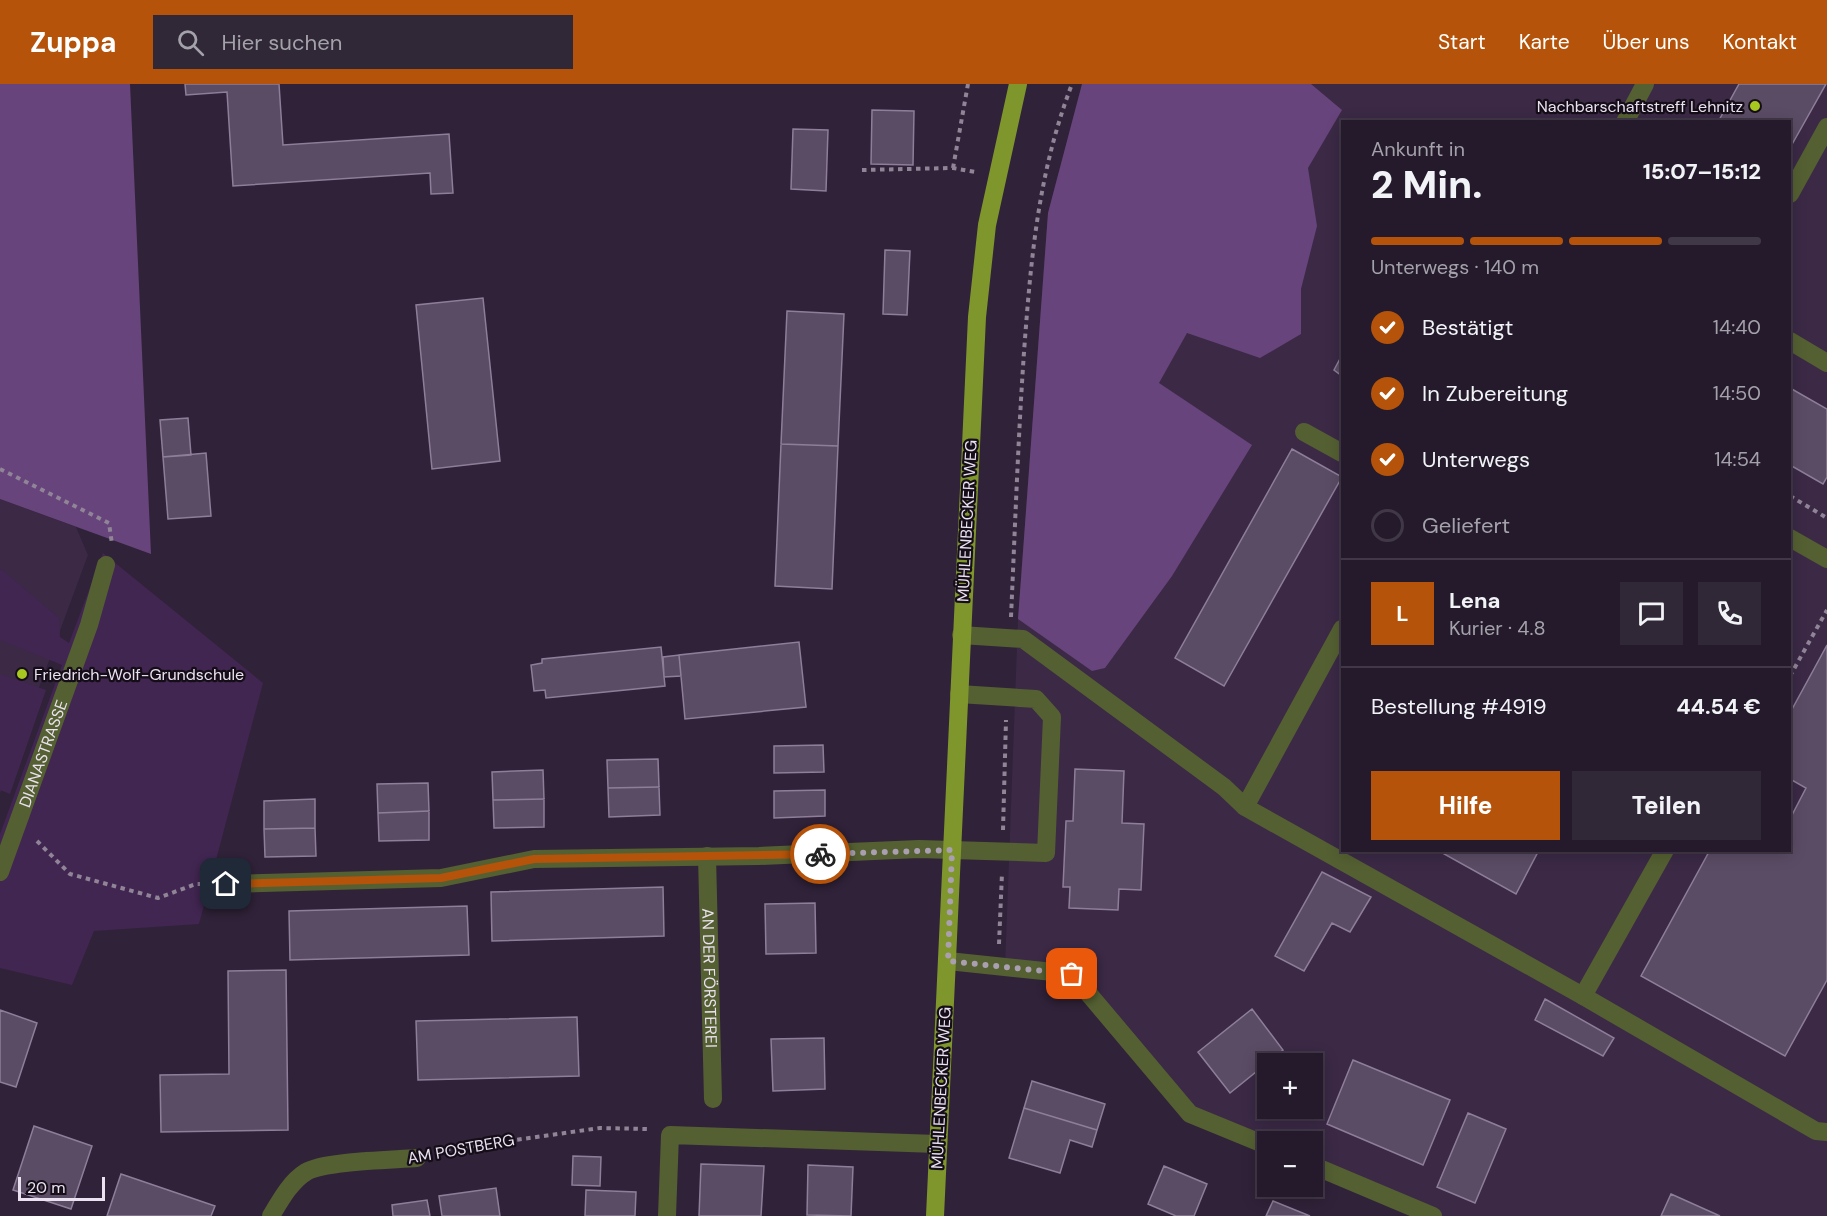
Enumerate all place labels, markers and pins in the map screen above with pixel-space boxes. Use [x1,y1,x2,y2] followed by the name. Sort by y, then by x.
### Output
[1537,96,1743,117] place label: Nachbarschaftstreff Lehnitz
[1748,99,1762,113] marker: Nachbarschaftstreff Lehnitz
[34,664,244,685] place label: Friedrich-Wolf-Grundschule
[15,667,29,681] marker: Friedrich-Wolf-Grundschule
[200,858,251,909] pin
[1046,948,1097,999] pin

